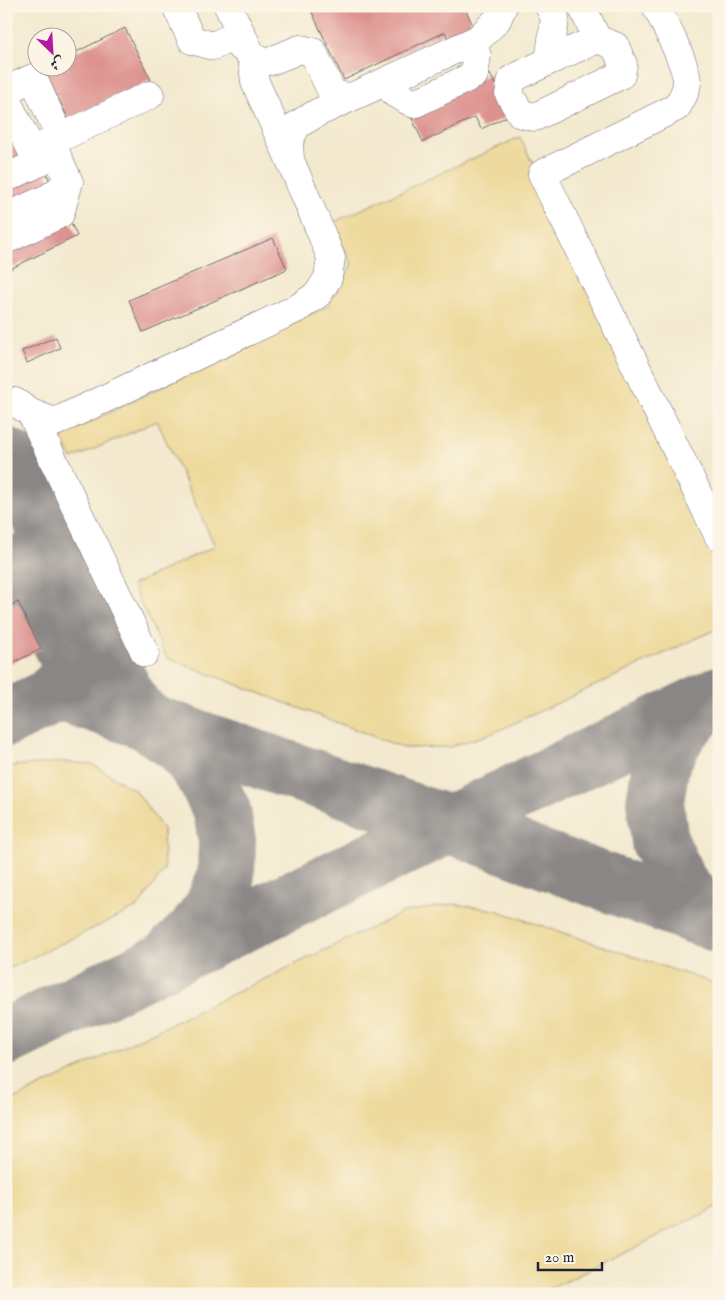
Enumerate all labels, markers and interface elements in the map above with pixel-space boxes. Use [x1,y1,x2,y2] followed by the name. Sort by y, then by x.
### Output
[28,28,78,78] north arrow
[47,52,67,74] text: ش
[538,1240,601,1272] scale bar
[545,1248,575,1267] text: 20 m

